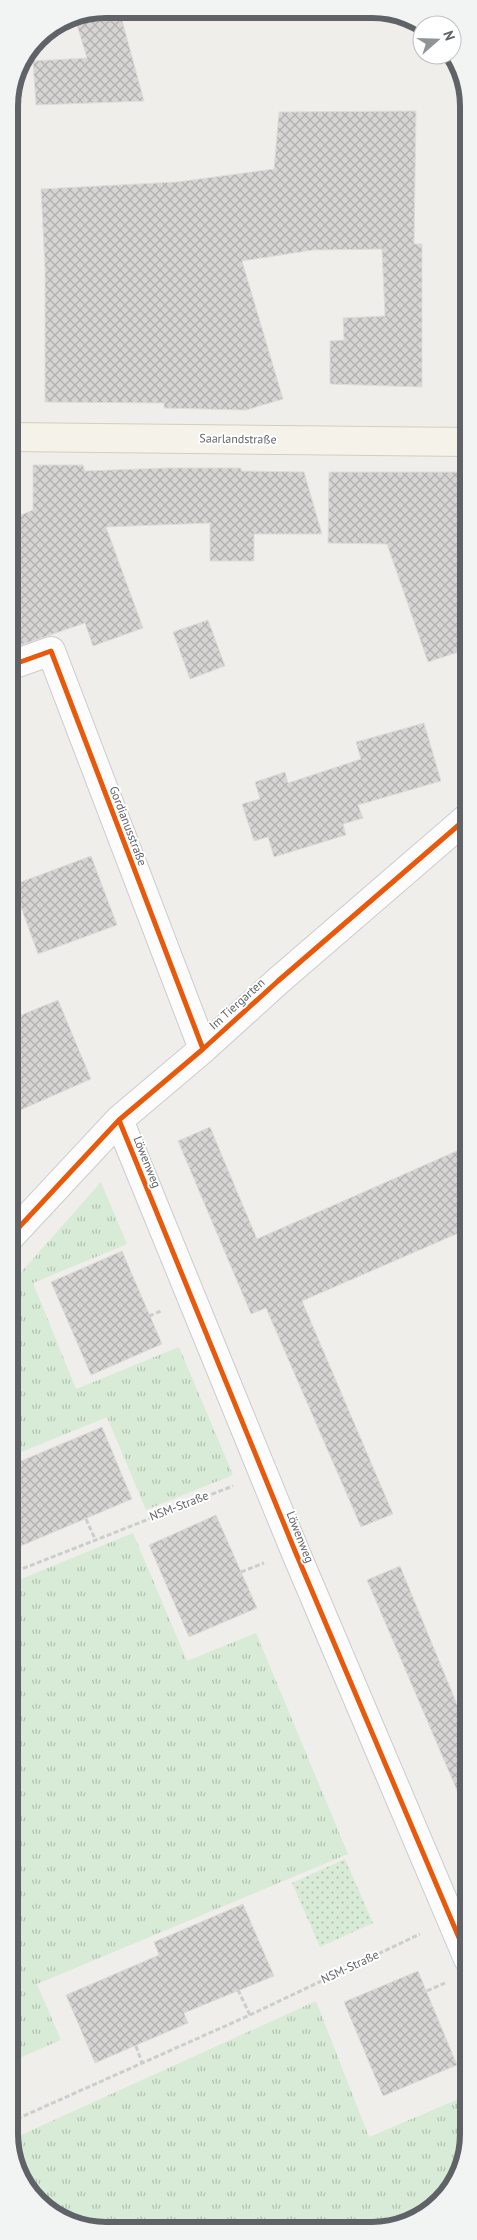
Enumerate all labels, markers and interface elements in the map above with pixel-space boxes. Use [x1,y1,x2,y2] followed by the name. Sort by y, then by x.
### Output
[412,15,462,65] north arrow
[439,28,459,43] text: N
[199,430,277,447] street label: Saarlandstraße
[106,784,151,868] street label: Gordianusstraße
[206,975,268,1032] street label: Im Tiergarten
[130,1134,165,1190] street label: Löwenweg
[147,1487,210,1524] street label: NSM-Straße
[283,1509,318,1565] street label: Löwenweg
[319,1947,381,1986] street label: NSM-Straße

